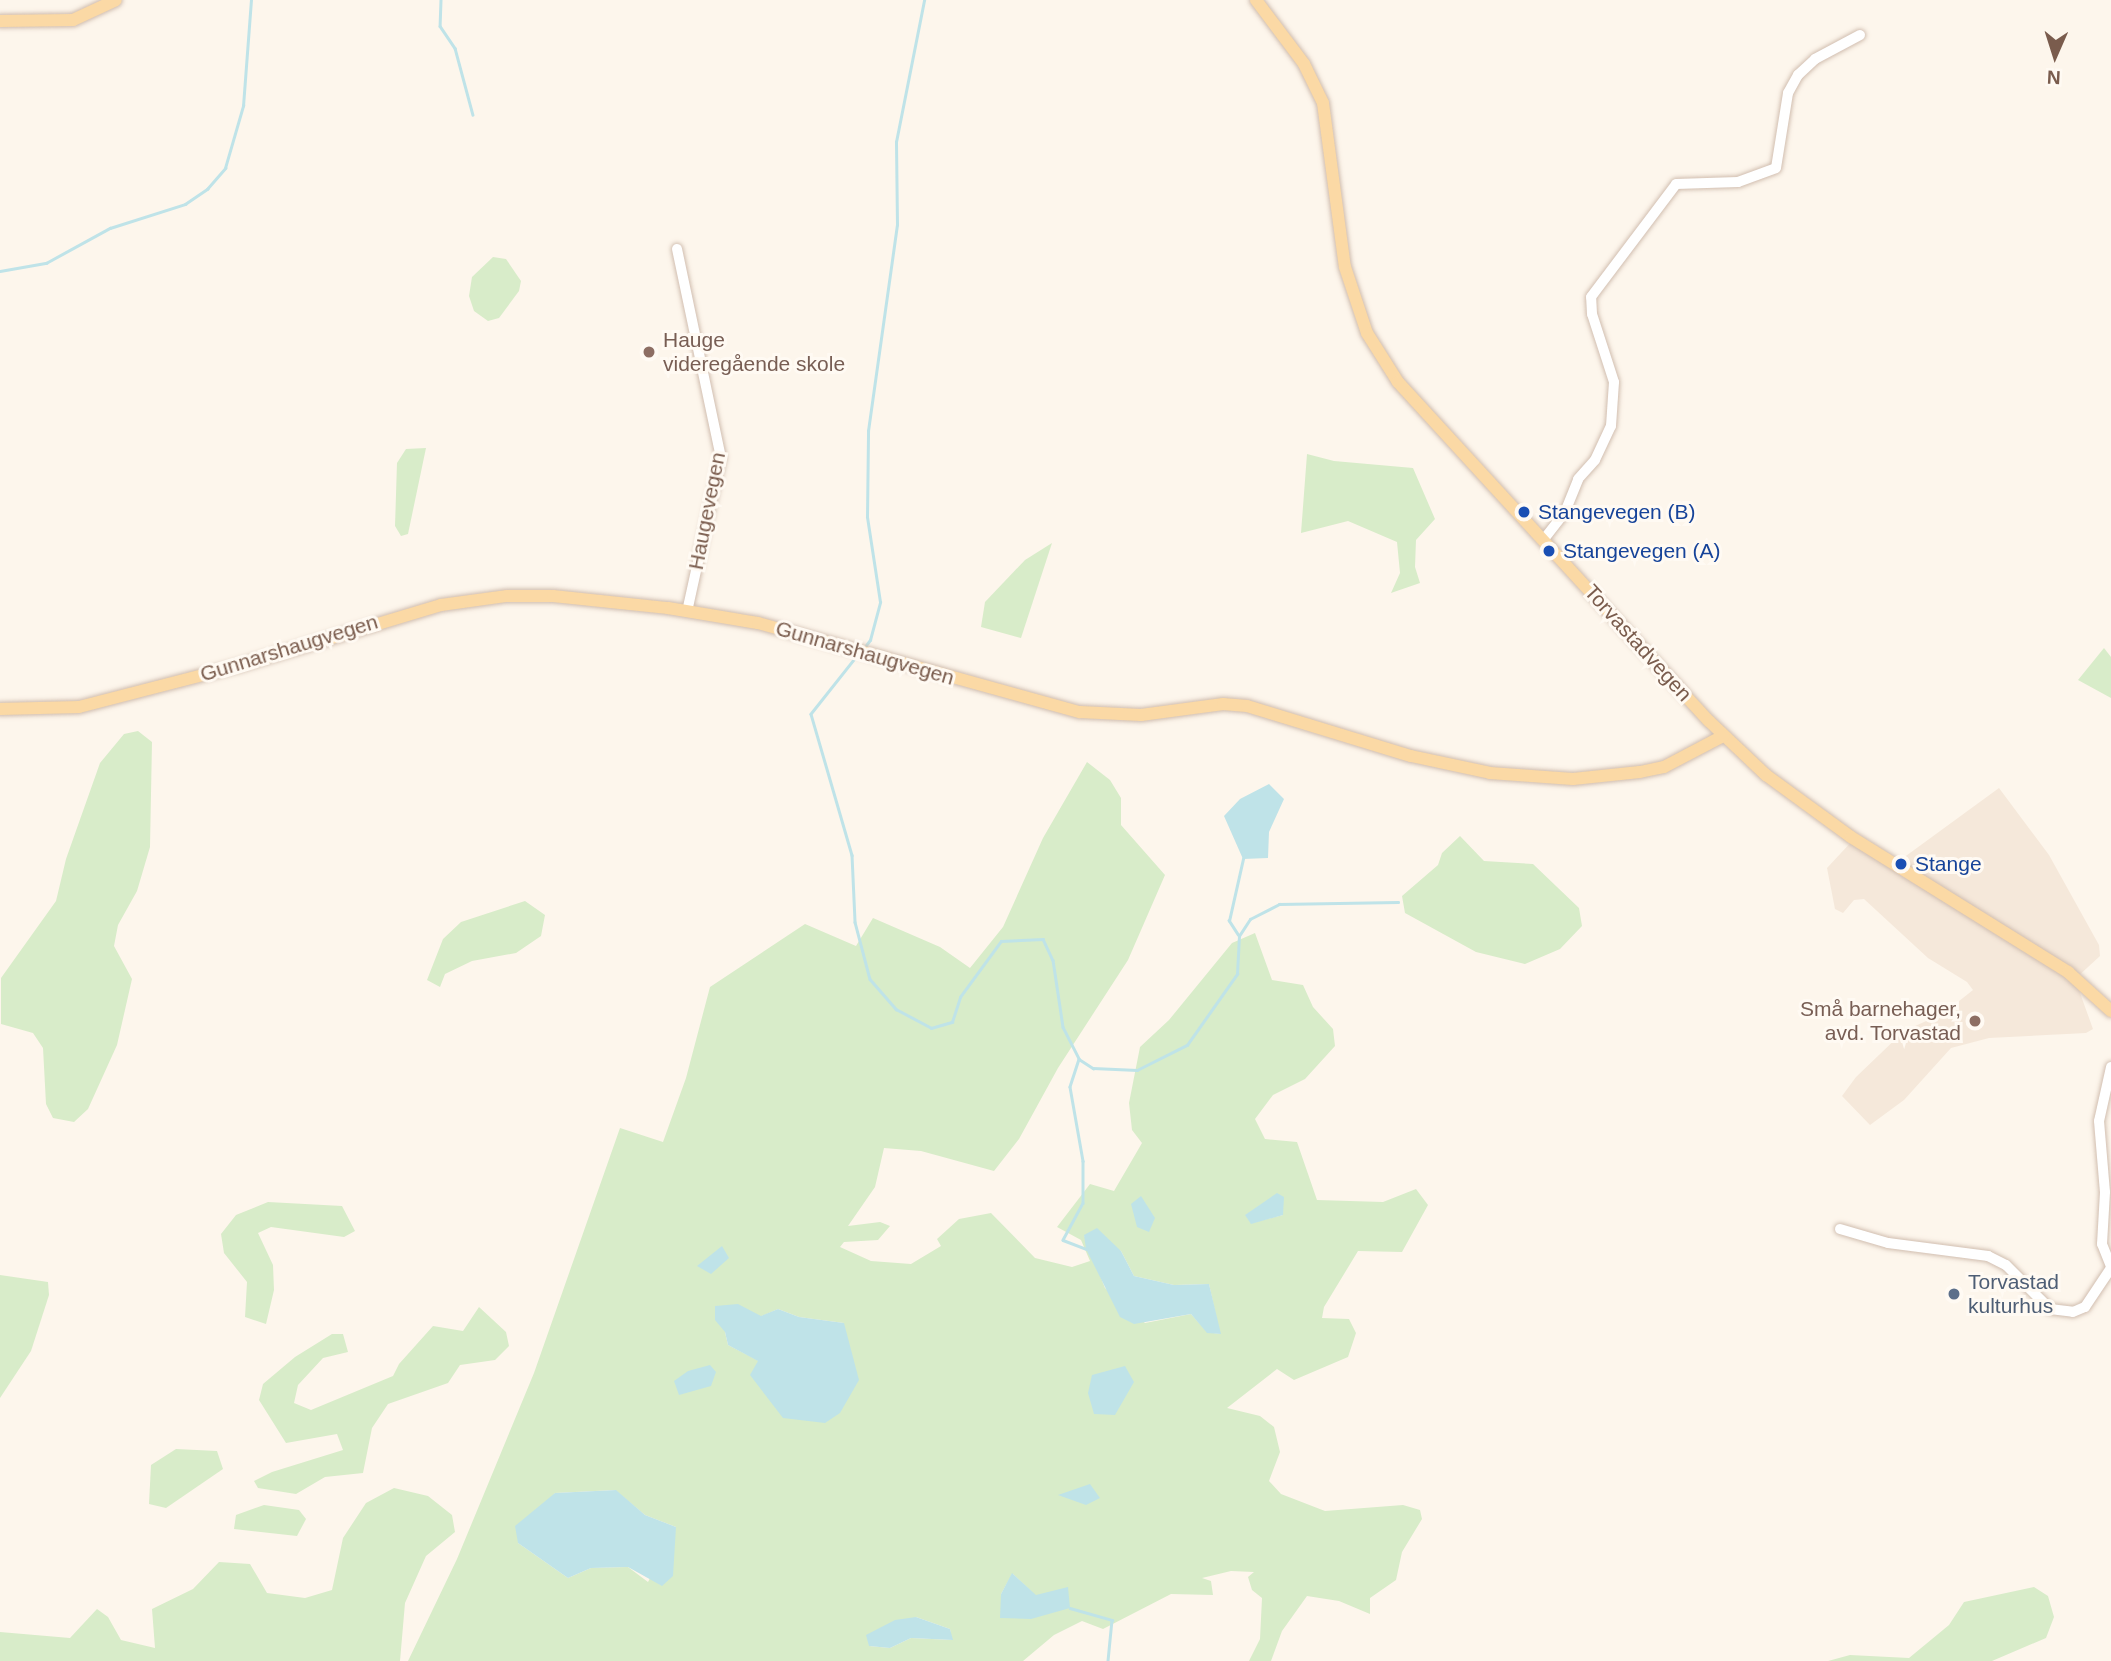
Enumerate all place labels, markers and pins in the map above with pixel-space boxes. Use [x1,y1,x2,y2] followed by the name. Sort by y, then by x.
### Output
[663,327,845,377] place label: Hauge videregående skole
[641,344,657,360] marker: Hauge videregående skole
[1538,499,1696,525] place label: Stangevegen (B)
[1516,504,1532,520] marker: Stangevegen (B)
[1563,538,1721,564] place label: Stangevegen (A)
[1541,543,1557,559] marker: Stangevegen (A)
[1915,851,1982,877] place label: Stange
[1893,856,1909,872] marker: Stange
[1800,996,1961,1046] place label: Små barnehager, avd. Torvastad
[1967,1013,1983,1029] marker: Små barnehager, avd. Torvastad
[1968,1269,2059,1319] place label: Torvastad kulturhus
[1946,1286,1962,1302] marker: Torvastad kulturhus

